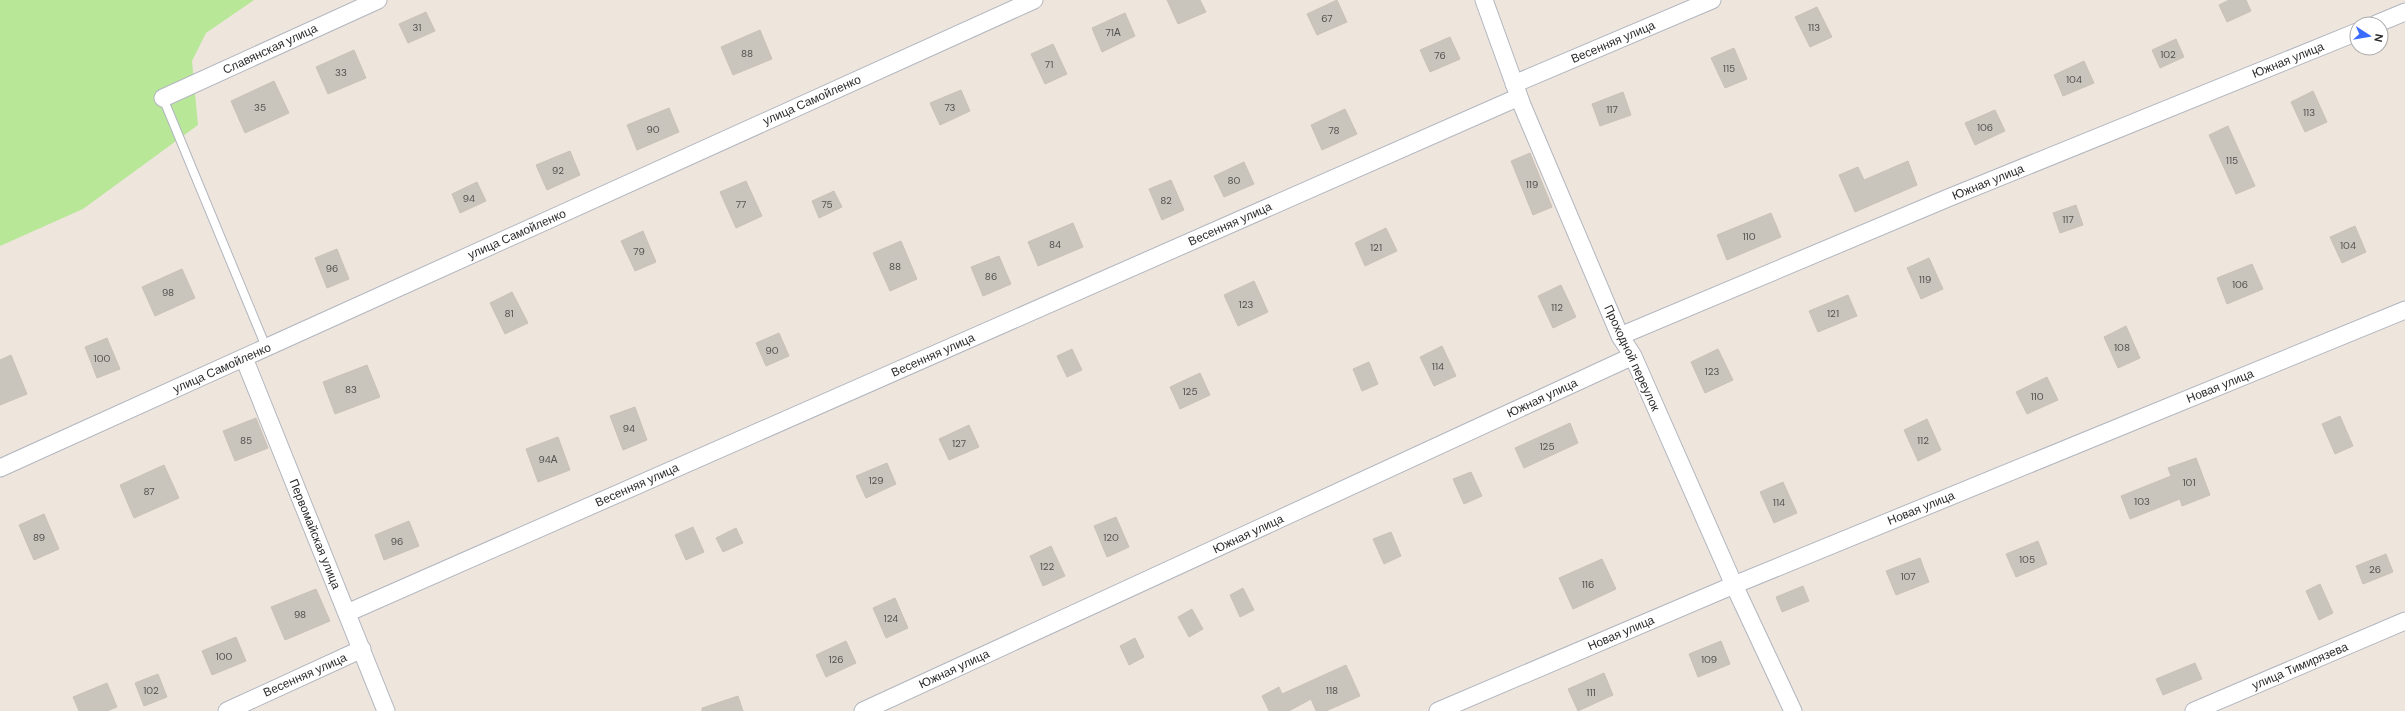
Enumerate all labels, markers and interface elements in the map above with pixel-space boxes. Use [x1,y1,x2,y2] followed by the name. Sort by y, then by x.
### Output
[1321,12,1333,25] house number: 67
[2349,16,2389,56] north arrow
[1569,17,1658,67] street label: Весенняя улица
[220,20,320,78] street label: Славянская улица
[413,21,421,34] house number: 31
[1808,21,1820,34] house number: 113
[1105,26,1121,39] house number: 71А
[2371,33,2386,43] text: N
[2250,38,2327,82] street label: Южная улица
[741,47,753,60] house number: 88
[2160,48,2176,61] house number: 102
[1434,49,1446,62] house number: 76
[1045,58,1053,71] house number: 71
[1723,62,1735,75] house number: 115
[335,66,347,79] house number: 33
[760,71,864,129] street label: улица Самойленко
[2066,73,2082,86] house number: 104
[254,101,266,114] house number: 35
[945,101,956,114] house number: 73
[1606,103,1618,116] house number: 117
[2303,106,2315,119] house number: 113
[1977,121,1993,134] house number: 106
[646,123,660,136] house number: 90
[1328,124,1340,137] house number: 78
[2226,154,2238,167] house number: 115
[1950,160,2027,204] street label: Южная улица
[552,164,564,177] house number: 92
[1228,174,1241,187] house number: 80
[1526,178,1538,191] house number: 119
[463,192,475,205] house number: 94
[1160,194,1172,207] house number: 82
[736,198,746,211] house number: 77
[821,198,833,211] house number: 75
[1186,198,1275,250] street label: Весенняя улица
[465,205,569,263] street label: улица Самойленко
[2062,213,2074,226] house number: 117
[1742,230,1756,243] house number: 110
[1049,238,1061,251] house number: 84
[2340,239,2356,252] house number: 104
[1370,241,1382,254] house number: 121
[633,245,645,258] house number: 79
[889,260,901,273] house number: 88
[326,262,338,275] house number: 96
[985,270,997,283] house number: 86
[1919,273,1931,286] house number: 119
[2232,278,2248,291] house number: 106
[162,286,174,299] house number: 98
[1239,298,1253,311] house number: 123
[1551,301,1563,314] house number: 112
[1600,302,1664,414] street label: Проходной переулок
[505,307,514,320] house number: 81
[1827,307,1839,320] house number: 121
[889,329,978,381] street label: Весенняя улица
[170,339,274,397] street label: улица Самойленко
[2114,341,2130,354] house number: 108
[765,344,779,357] house number: 90
[94,352,111,365] house number: 100
[1432,360,1444,373] house number: 114
[1705,365,1719,378] house number: 123
[2184,365,2256,407] street label: Новая улица
[1504,375,1580,421] street label: Южная улица
[345,383,357,396] house number: 83
[1183,385,1197,398] house number: 125
[2030,390,2044,403] house number: 110
[623,422,635,435] house number: 94
[240,434,252,447] house number: 85
[1917,434,1929,447] house number: 112
[952,437,966,450] house number: 127
[1540,440,1554,453] house number: 125
[538,453,558,466] house number: 94А
[593,459,682,511] street label: Весенняя улица
[868,474,884,487] house number: 129
[2182,476,2196,489] house number: 101
[286,477,345,592] street label: Первомайская улица
[143,485,155,498] house number: 87
[1885,487,1957,529] street label: Новая улица
[2134,495,2150,508] house number: 103
[1773,496,1785,509] house number: 114
[1210,511,1286,557] street label: Южная улица
[33,531,45,544] house number: 89
[1103,531,1119,544] house number: 120
[391,535,403,548] house number: 96
[2019,553,2035,566] house number: 105
[1040,560,1055,573] house number: 122
[2369,563,2381,576] house number: 26
[1900,570,1916,583] house number: 107
[1582,578,1594,591] house number: 116
[294,608,306,621] house number: 98
[884,612,898,625] house number: 124
[1585,612,1657,654] street label: Новая улица
[2250,638,2351,693] street label: улица Тимирязева
[916,646,992,692] street label: Южная улица
[261,649,350,701] street label: Весенняя улица
[216,650,233,663] house number: 100
[828,653,844,666] house number: 126
[1701,653,1717,666] house number: 109
[143,684,159,697] house number: 102
[1326,684,1338,697] house number: 118
[1586,686,1596,699] house number: 111

